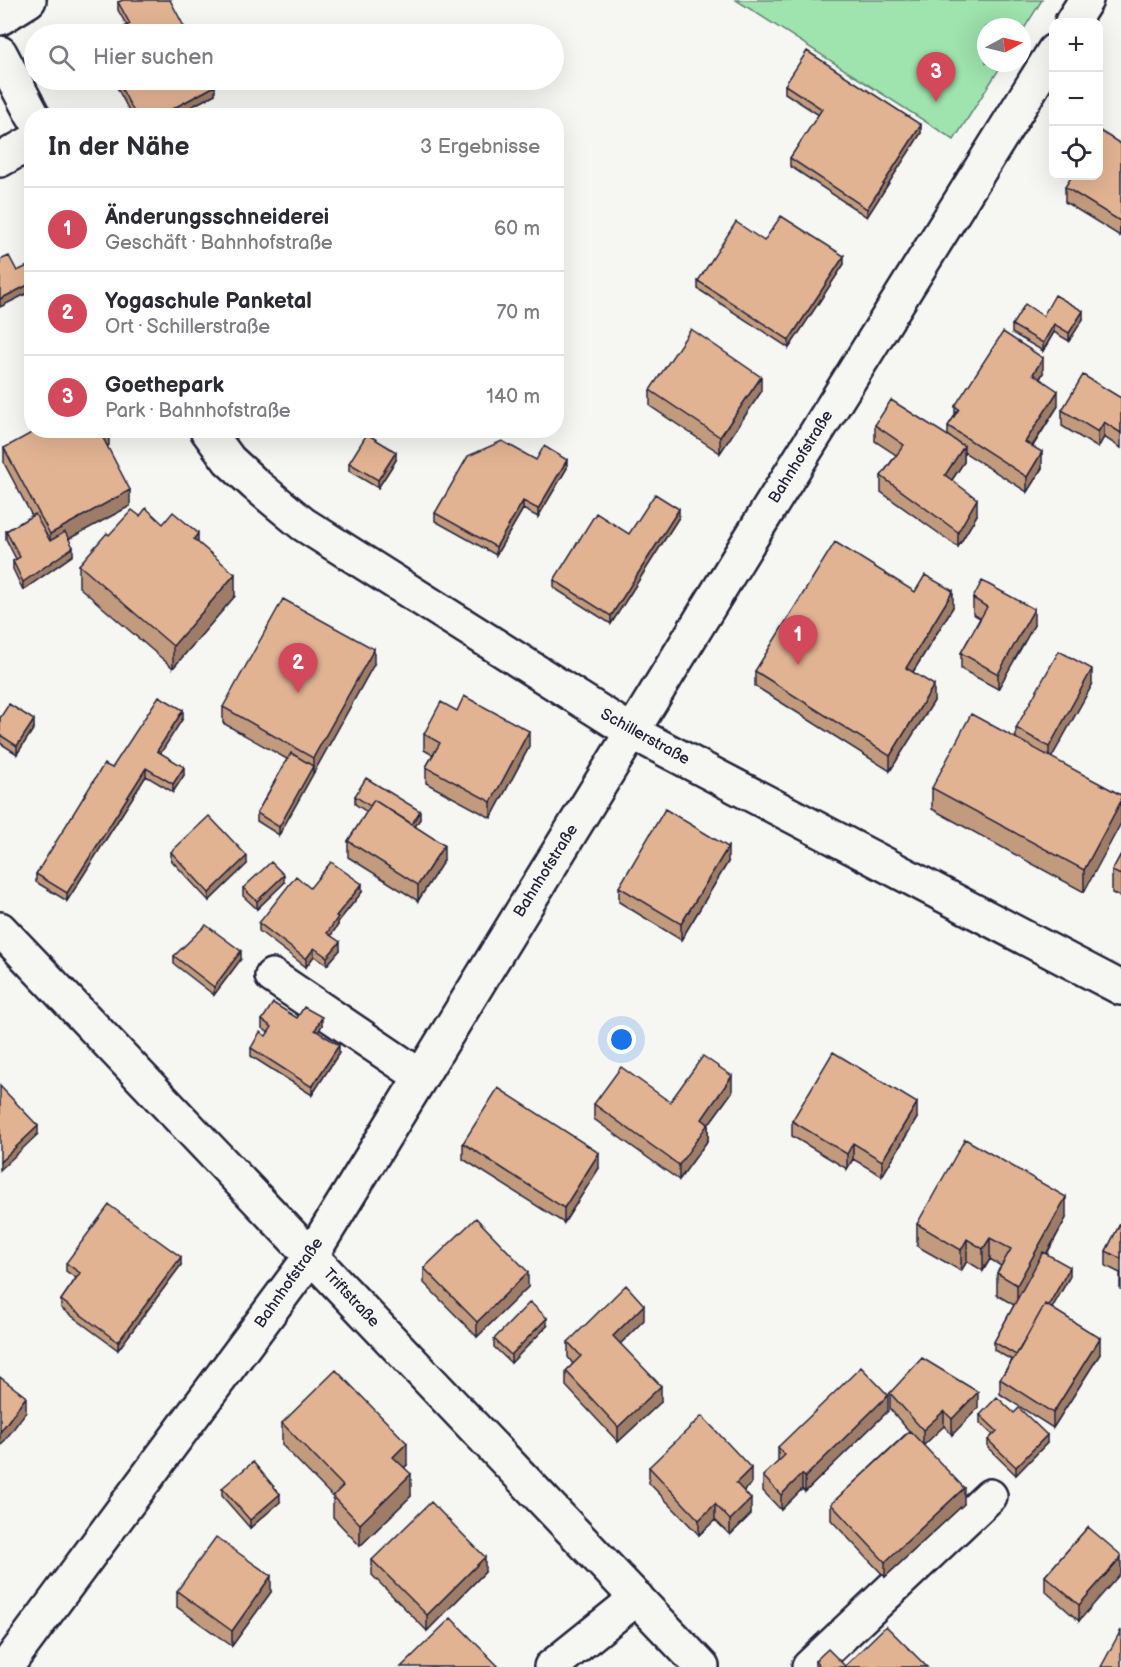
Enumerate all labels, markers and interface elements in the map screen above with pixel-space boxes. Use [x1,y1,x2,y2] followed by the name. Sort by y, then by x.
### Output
[977,18,1031,72] north arrow
[1049,18,1103,180] map controls
[1049,18,1103,72] button: +
[24,24,564,90] search box
[45,41,78,74] icon: search
[93,44,214,71] text: Hier suchen
[916,52,956,102] pin: 3
[1049,72,1103,126] button: −
[1049,126,1103,180] button: locate
[48,132,190,163] text: In der Nähe
[420,135,540,159] text: 3 Ergebnisse
[105,204,329,231] text: Änderungsschneiderei
[63,217,72,241] text: 1
[494,217,540,241] text: 60 m
[105,231,333,255] text: Geschäft · Bahnhofstraße
[105,288,312,315] text: Yogaschule Panketal
[62,301,73,325] text: 2
[496,301,540,325] text: 70 m
[105,315,270,339] text: Ort · Schillerstraße
[105,372,224,399] text: Goethepark
[62,385,73,409] text: 3
[486,385,540,409] text: 140 m
[105,399,291,423] text: Park · Bahnhofstraße
[765,407,837,507] street label: Bahnhofstraße
[778,616,818,665] pin: 1
[278,644,318,693] pin: 2
[597,705,693,770] street label: Schillerstraße
[510,821,582,921] street label: Bahnhofstraße
[607,1025,636,1054] your location
[251,1234,327,1332] street label: Bahnhofstraße
[319,1265,383,1332] street label: Triftstraße

